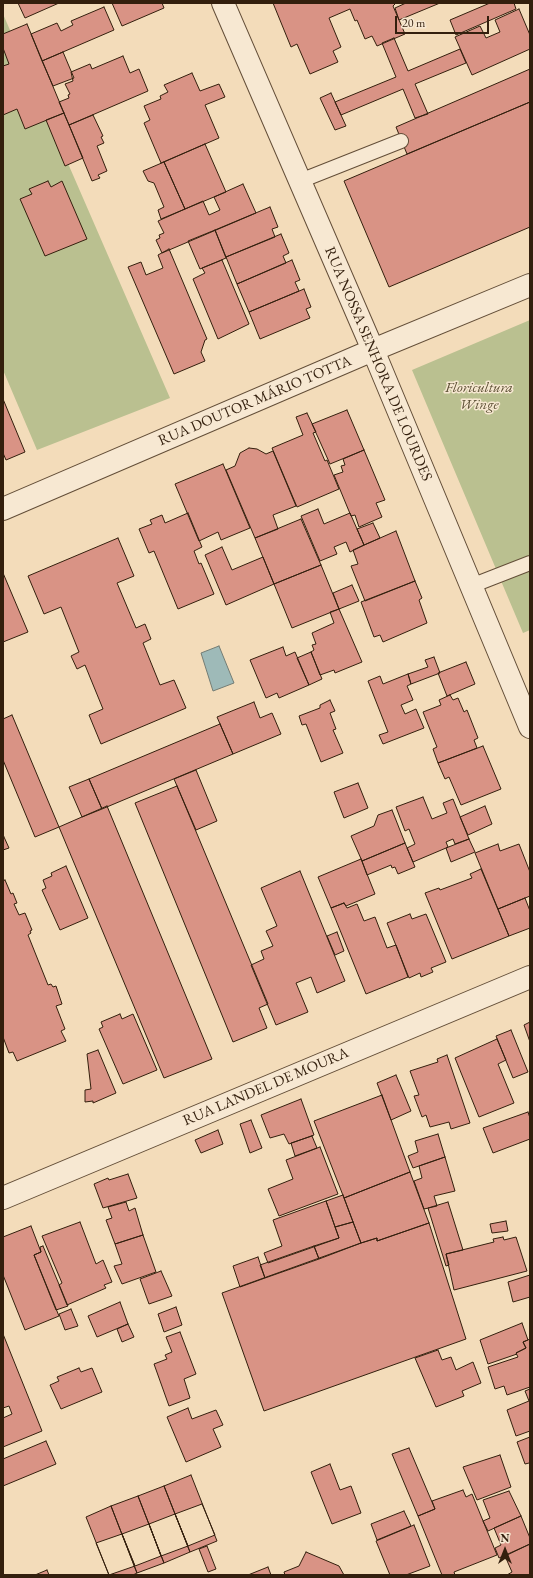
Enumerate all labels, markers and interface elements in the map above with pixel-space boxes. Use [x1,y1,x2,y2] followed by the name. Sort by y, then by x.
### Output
[397,8,491,34] scale bar
[402,15,425,31] text: 20 m
[320,244,436,484] street label: RUA NOSSA SENHORA DE LOURDES
[156,352,354,450] street label: RUA DOUTOR MÁRIO TOTTA
[445,379,513,414] park label: Floricultura Winge
[180,1044,352,1130] street label: RUA LANDEL DE MOURA
[485,1530,525,1570] north arrow
[501,1531,509,1545] text: N

